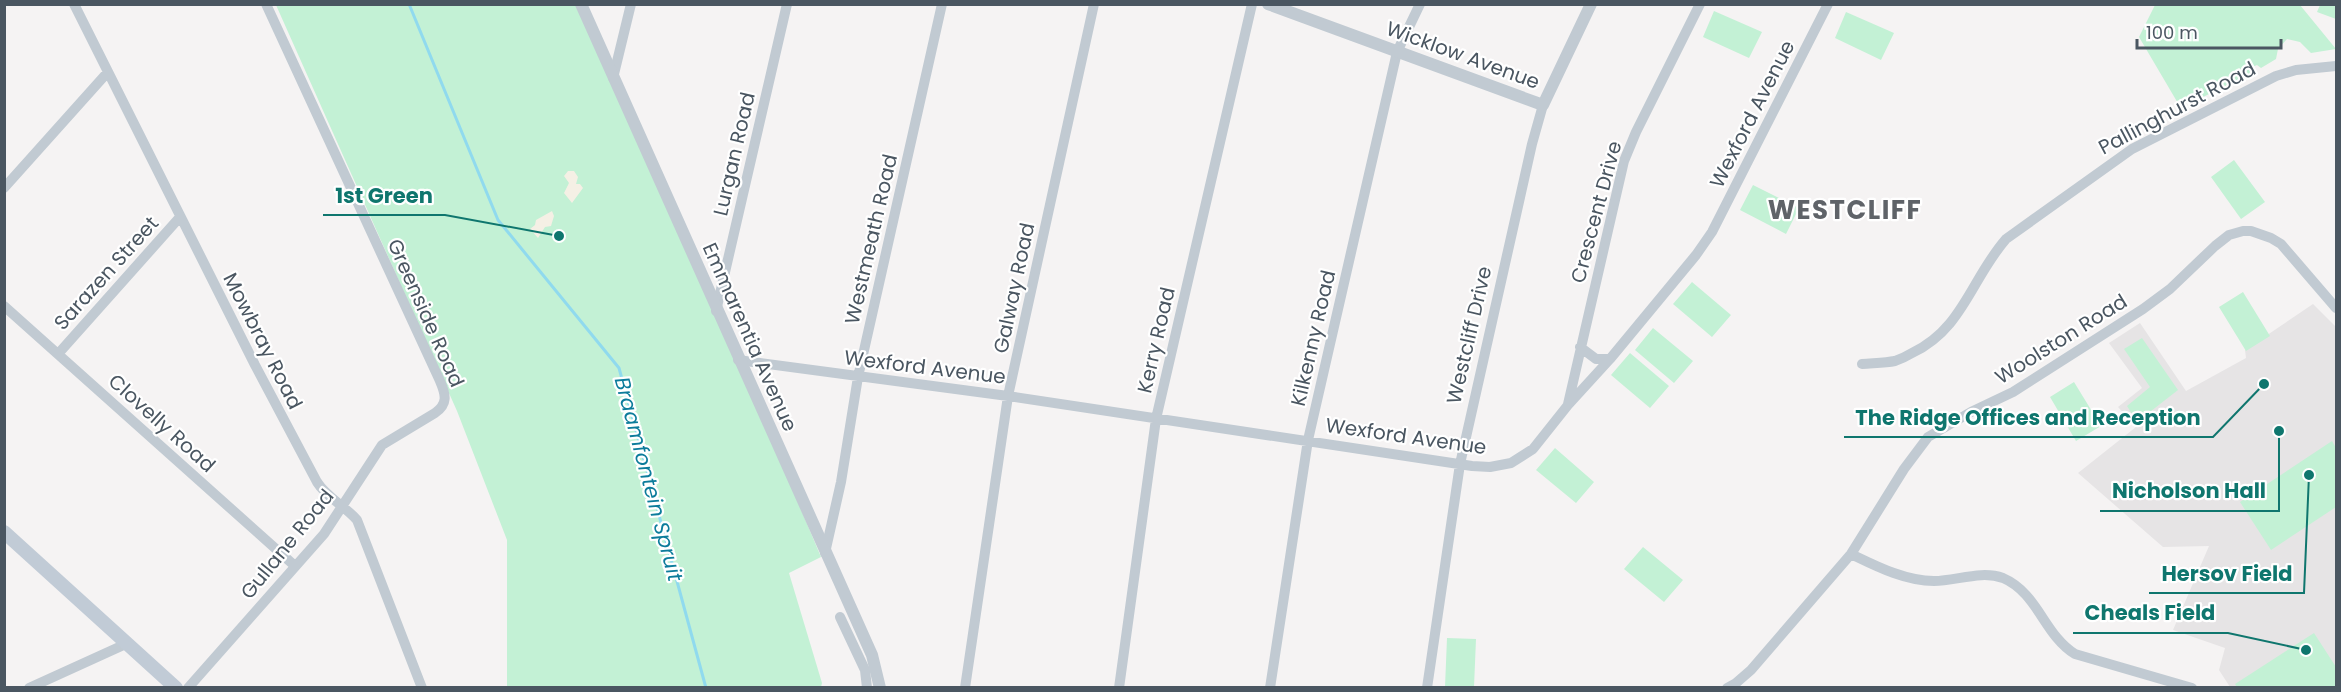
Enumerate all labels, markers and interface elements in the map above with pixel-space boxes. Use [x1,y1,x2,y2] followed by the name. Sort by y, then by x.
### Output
[2137,12,2281,50] scale bar
[1382,14,1544,96] street label: Wicklow Avenue
[2146,20,2198,45] text: 100 m
[1703,35,1801,193] street label: Wexford Avenue
[2093,55,2261,161] street label: Pallinghurst Road
[706,89,762,219] street label: Lurgan Road
[1564,138,1628,286] street label: Crescent Drive
[838,151,904,327] street label: Westmeath Road
[323,176,445,215] callout: 1st Green
[335,181,433,210] text: 1st Green
[1768,192,1922,228] district label: WESTCLIFF
[47,210,165,336] street label: Sarazen Street
[987,220,1041,356] street label: Galway Road
[381,235,471,391] street label: Greenside Road
[696,238,804,436] street label: Emmarentia Avenue
[1440,264,1498,406] street label: Westcliff Drive
[1284,267,1342,409] street label: Kilkenny Road
[217,268,309,414] street label: Mowbray Road
[1130,284,1182,396] street label: Kerry Road
[1990,287,2132,391] street label: Woolston Road
[843,343,1007,391] street label: Wexford Avenue
[102,367,222,479] street label: Clovelly Road
[608,374,690,585] water label: Braamfontein Spruit
[1844,398,2213,437] callout: The Ridge Offices and Reception
[1855,403,2201,432] text: The Ridge Offices and Reception
[1324,411,1488,461] street label: Wexford Avenue
[2100,472,2279,511] callout: Nicholson Hall
[2112,476,2266,505] text: Nicholson Hall
[234,483,340,605] street label: Gullane Road
[2149,554,2304,593] callout: Hersov Field
[2161,559,2293,588] text: Hersov Field
[2073,594,2228,633] callout: Cheals Field
[2085,598,2215,627] text: Cheals Field

